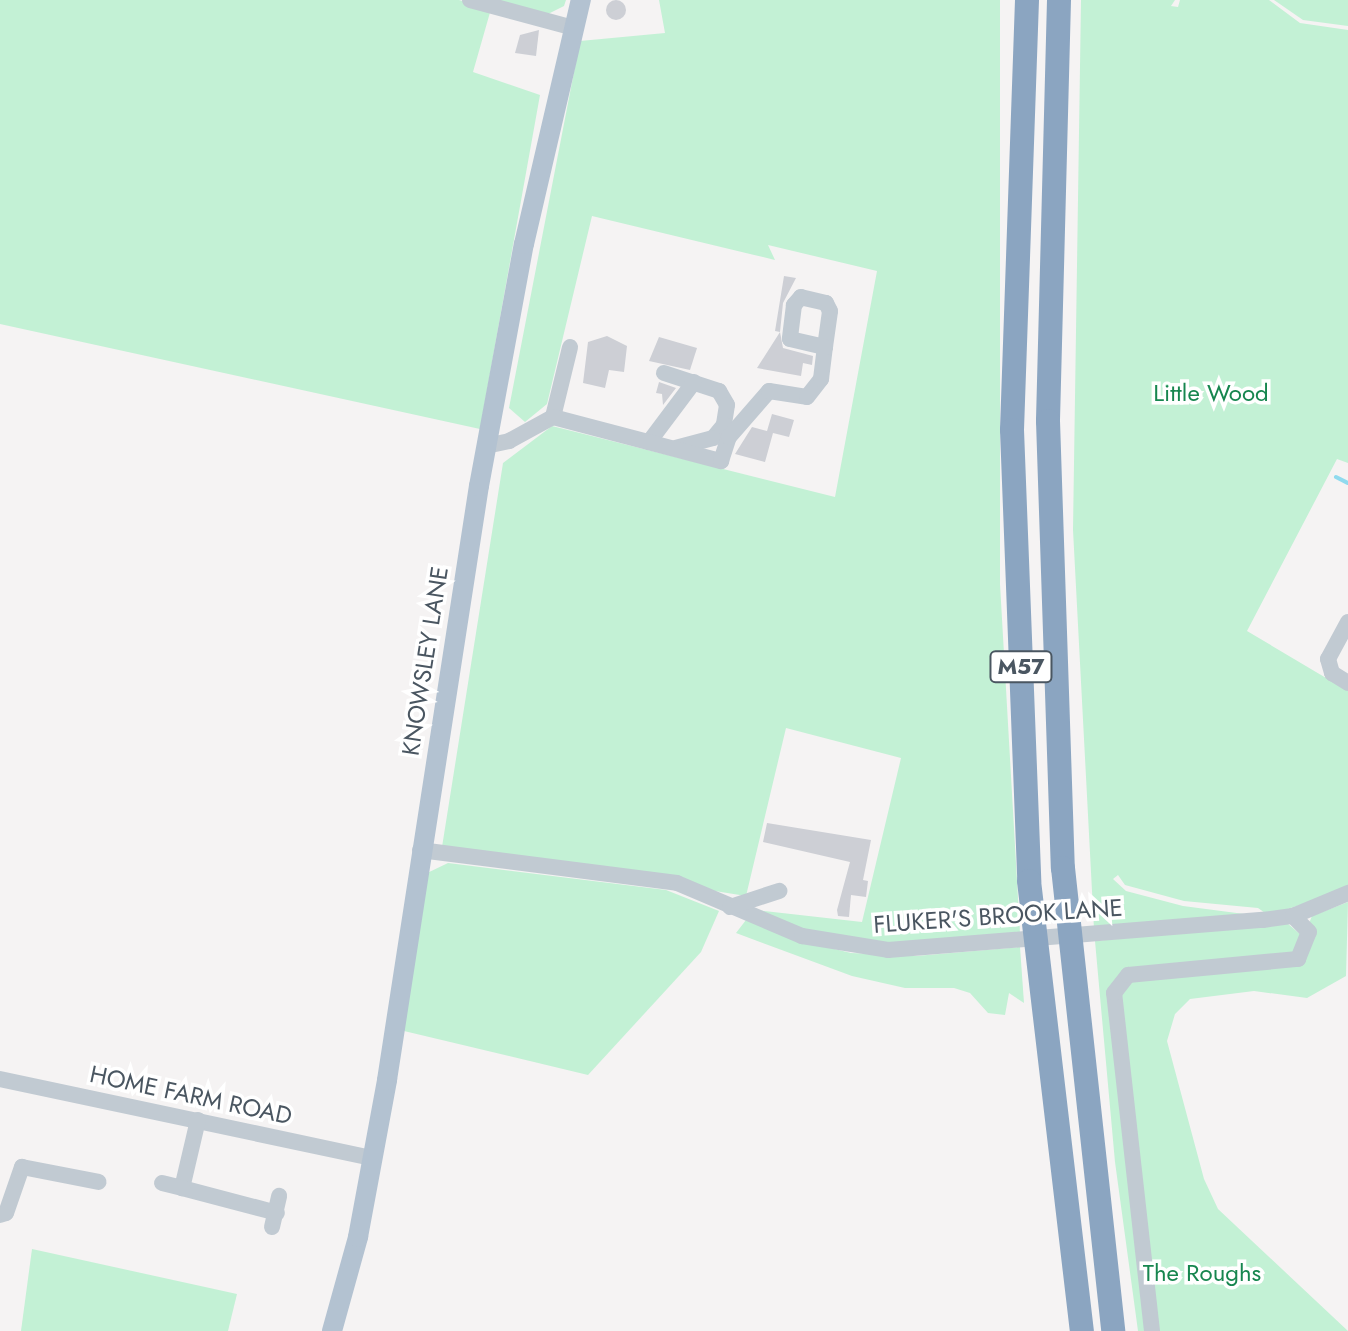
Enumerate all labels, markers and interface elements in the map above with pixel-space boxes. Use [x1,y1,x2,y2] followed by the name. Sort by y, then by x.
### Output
[1153,379,1269,407] park label: Little Wood
[396,564,454,758] street label: KNOWSLEY LANE
[989,649,1053,685] road number: M57
[872,893,1124,939] street label: FLUKER'S BROOK LANE
[87,1059,295,1131] street label: HOME FARM ROAD
[1143,1259,1261,1287] park label: The Roughs

